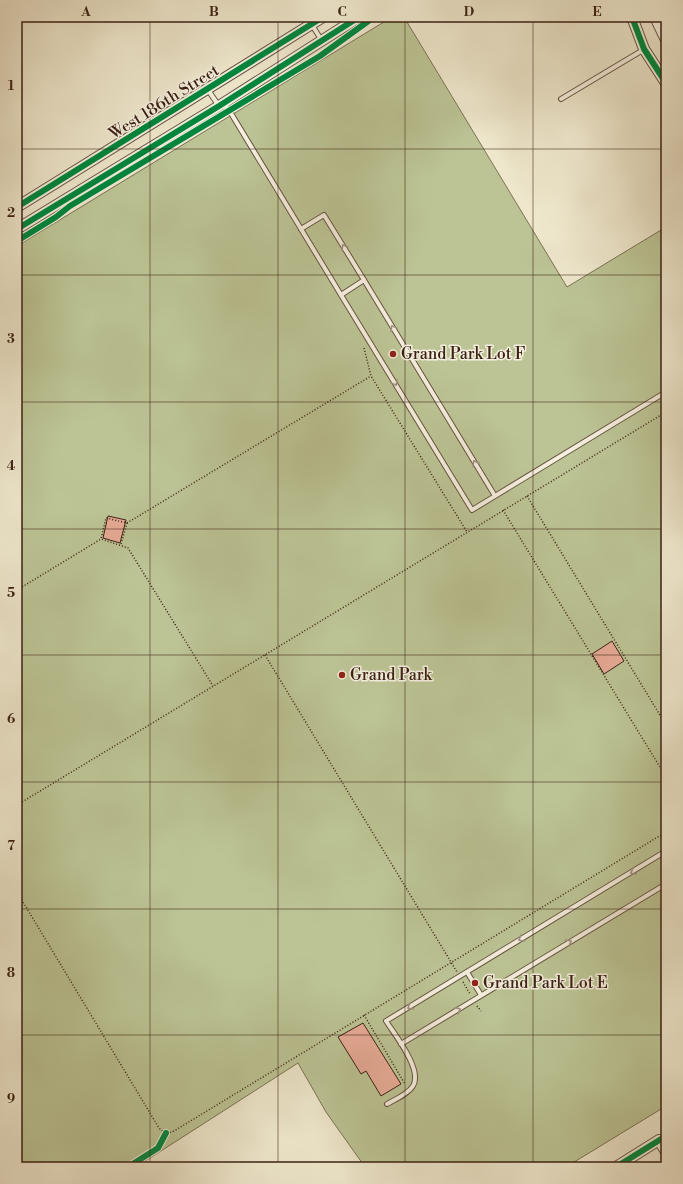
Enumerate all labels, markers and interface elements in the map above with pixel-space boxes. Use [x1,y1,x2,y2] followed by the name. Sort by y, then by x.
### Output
[80,4,91,20] text: A
[209,4,219,20] text: B
[337,4,347,20] text: C
[464,4,474,20] text: D
[592,4,602,20] text: E
[104,60,223,144] street label: West 186th Street
[8,78,15,94] text: 1
[7,205,15,221] text: 2
[341,244,348,251] one-way arrow
[390,325,398,332] one-way arrow
[7,331,15,347] text: 3
[401,344,525,364] place label: Grand Park Lot F
[388,349,398,359] marker: Grand Park Lot F
[390,379,397,386] one-way arrow
[7,458,16,474] text: 4
[473,460,480,467] one-way arrow
[7,585,15,601] text: 5
[350,665,434,685] place label: Grand Park
[337,670,347,680] marker: Grand Park
[7,711,15,727] text: 6
[7,838,15,854] text: 7
[630,867,637,874] one-way arrow
[518,934,525,942] one-way arrow
[565,940,572,947] one-way arrow
[7,965,15,981] text: 8
[483,973,608,993] place label: Grand Park Lot E
[470,978,480,988] marker: Grand Park Lot E
[407,1002,414,1009] one-way arrow
[454,1007,461,1014] one-way arrow
[7,1091,15,1107] text: 9

